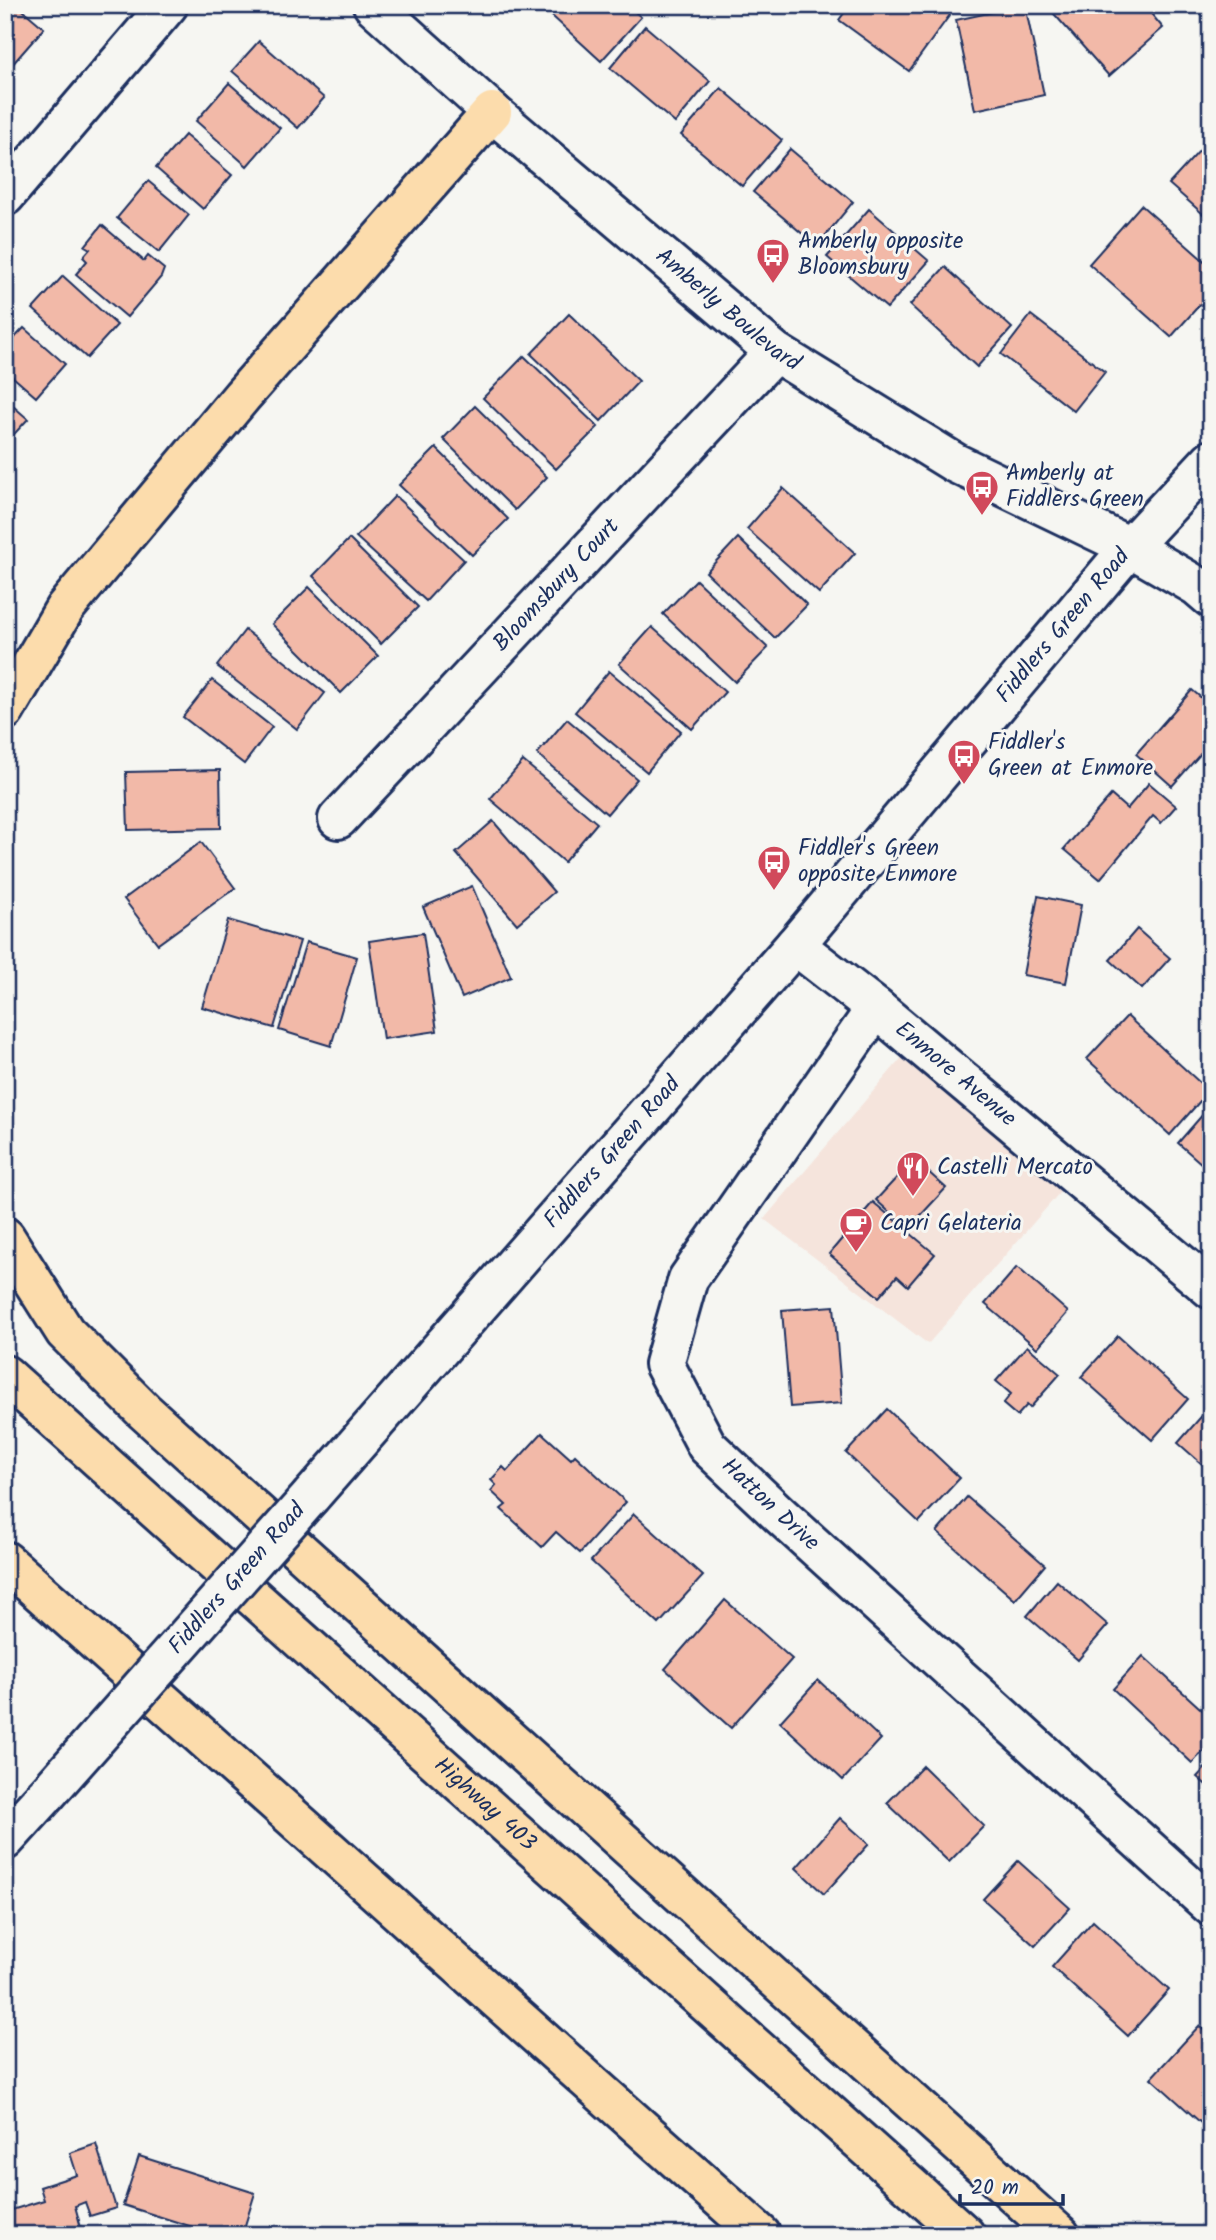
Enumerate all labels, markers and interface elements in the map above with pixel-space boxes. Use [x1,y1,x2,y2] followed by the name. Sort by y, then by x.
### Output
[798,224,963,286] place label: Amberly opposite Bloomsbury
[754,236,792,285] bus stop icon: Amberly opposite Bloomsbury
[647,239,808,382] street label: Amberly Boulevard
[1006,456,1144,518] place label: Amberly at Fiddlers Green
[963,468,1001,517] bus stop icon: Amberly at Fiddlers Green
[485,509,629,660] street label: Bloomsbury Court
[987,540,1140,712] street label: Fiddlers Green Road
[988,725,1153,787] place label: Fiddler's Green at Enmore
[945,737,983,786] bus stop icon: Fiddler's Green at Enmore
[798,831,957,893] place label: Fiddler's Green opposite Enmore
[755,843,793,892] bus stop icon: Fiddler's Green opposite Enmore
[886,1013,1024,1136] street label: Enmore Avenue
[535,1068,690,1237] street label: Fiddlers Green Road
[894,1149,932,1198] restaurant icon: Castelli Mercato
[937,1150,1093,1186] place label: Castelli Mercato
[837,1205,875,1254] cafe icon: Capri Gelateria
[880,1206,1022,1242] place label: Capri Gelateria
[712,1450,827,1560] street label: Hatton Drive
[160,1494,315,1663] street label: Fiddlers Green Road
[425,1749,544,1861] street label: Highway 403
[960,2163,1064,2207] scale bar
[971,2172,1019,2205] text: 20 m

